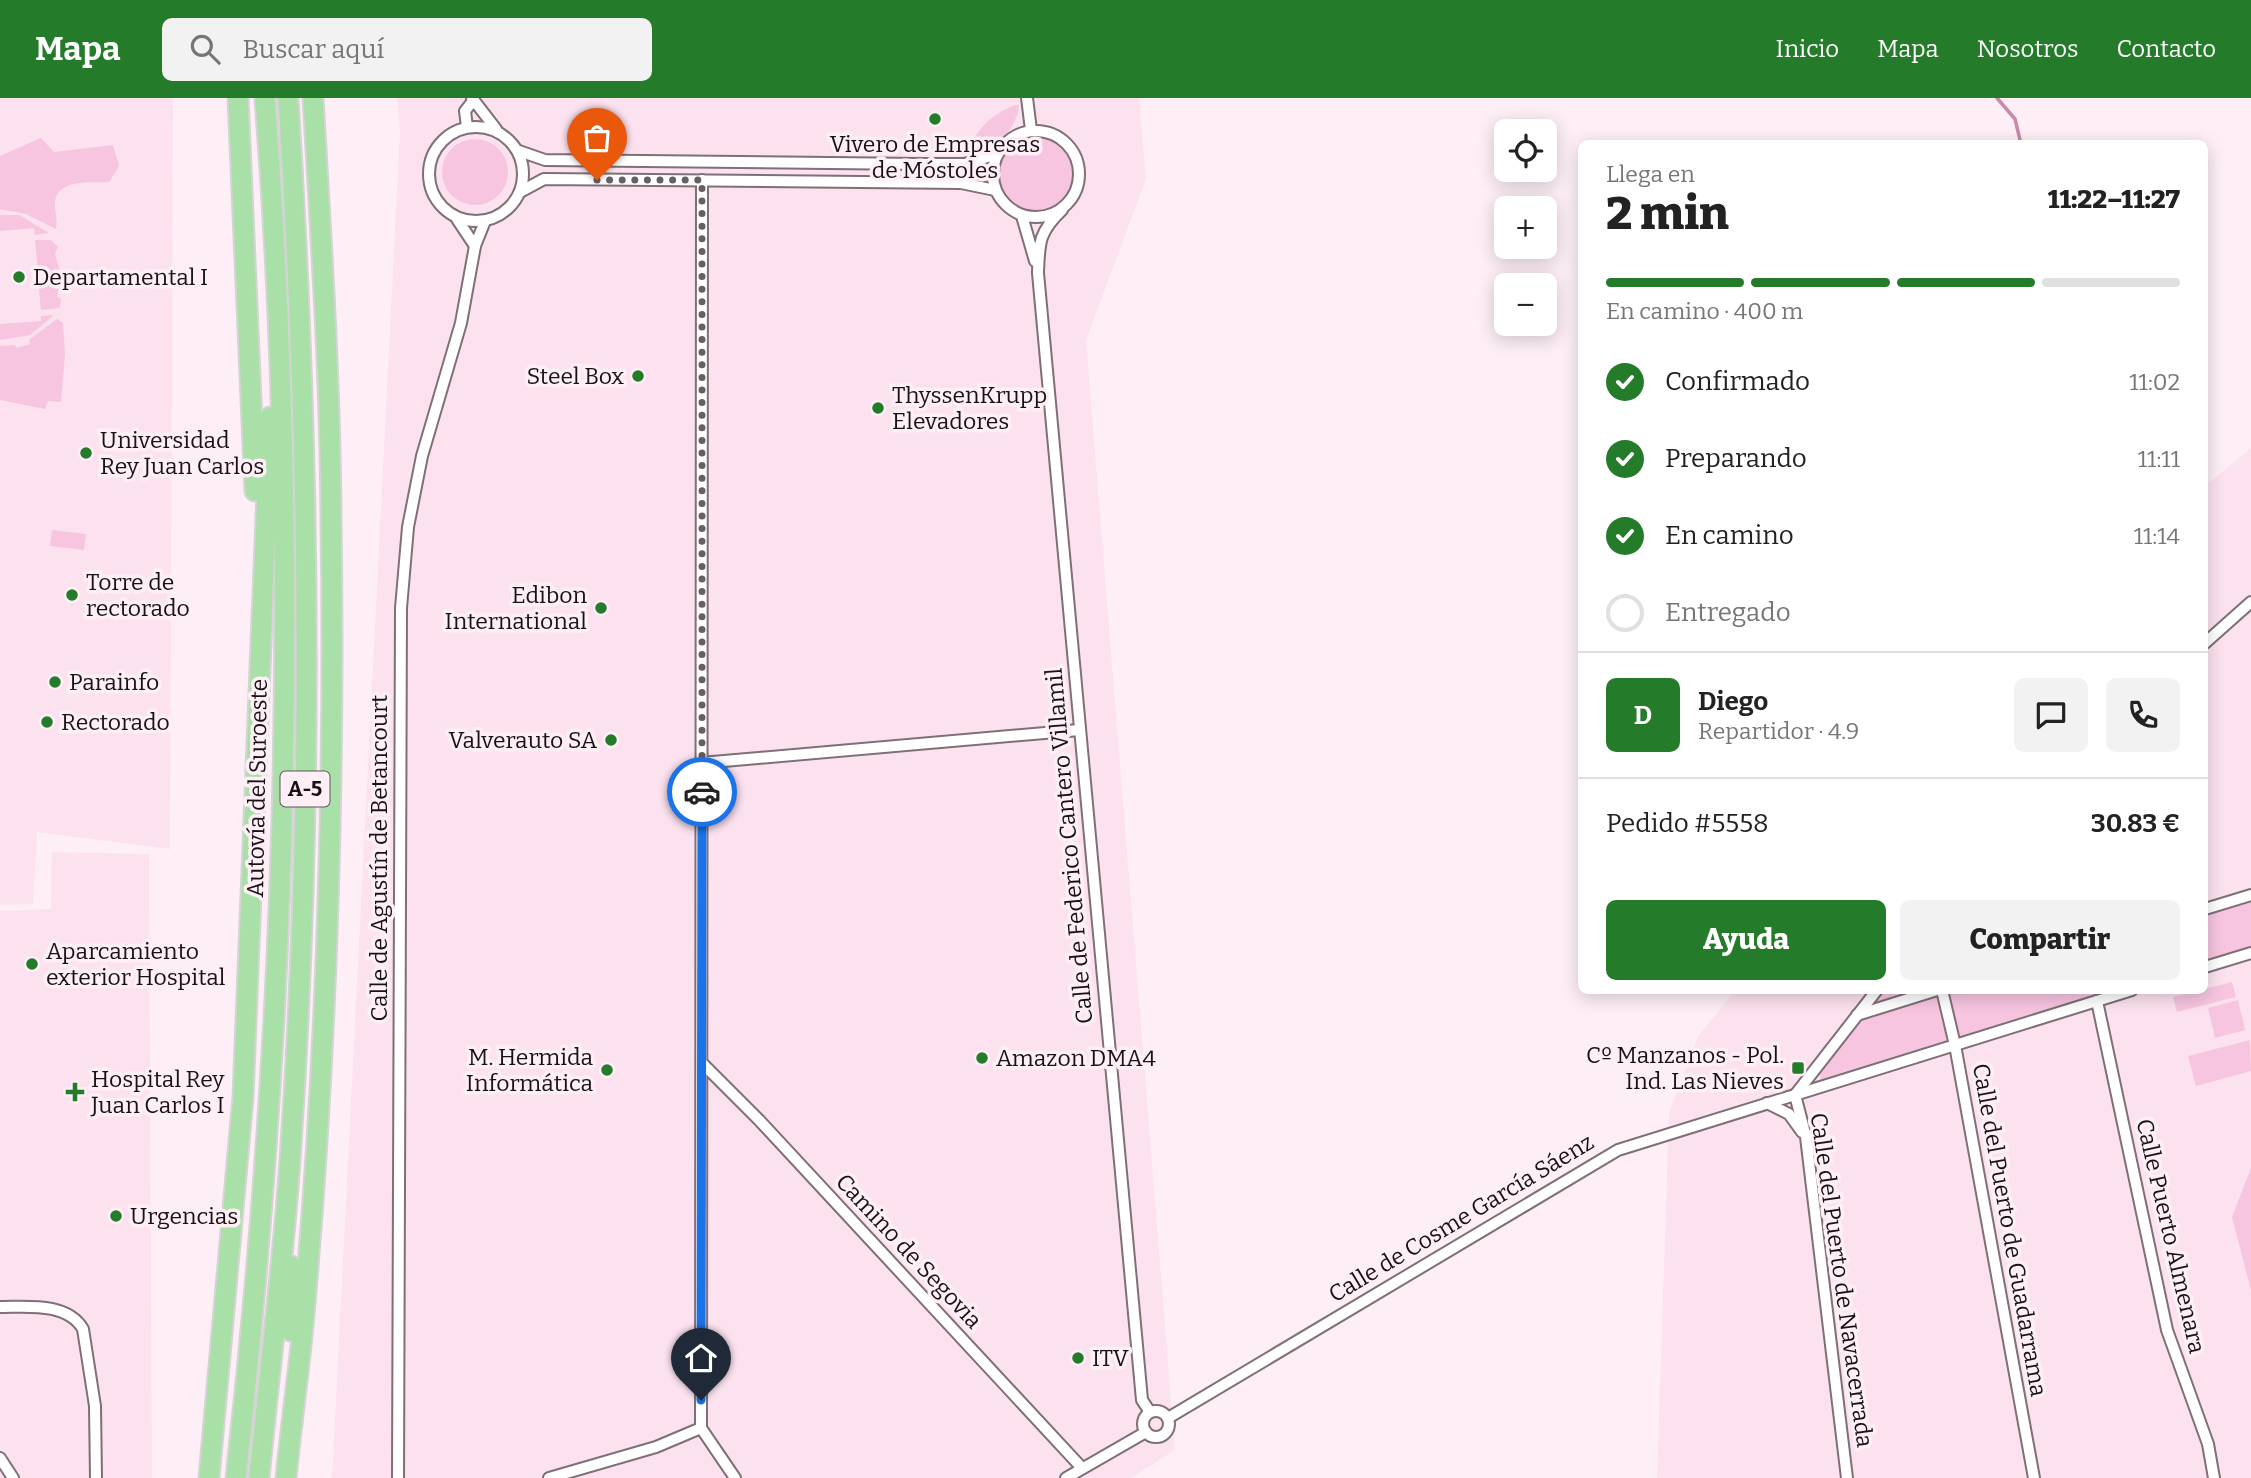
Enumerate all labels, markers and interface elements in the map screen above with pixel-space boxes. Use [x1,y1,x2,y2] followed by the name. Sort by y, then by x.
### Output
[162,18,652,81] search box
[35,29,120,69] text: Mapa
[186,30,224,68] icon: search
[242,34,384,65] text: Buscar aquí
[1775,35,1839,63] text: Inicio
[1877,35,1939,63] text: Mapa
[1977,35,2078,63] text: Nosotros
[2116,35,2216,63] text: Contacto
[567,108,627,180] pin
[927,111,943,127] marker: Vivero de Empresas de Móstoles
[578,119,616,157] icon: bag
[1494,119,1557,336] map controls
[1494,119,1557,182] button: locate
[830,130,1040,184] place label: Vivero de Empresas de Móstoles
[1606,160,1695,188] text: Llega en
[2048,184,2180,215] text: 11:22–11:27
[1606,186,1729,241] text: 2 min
[1494,196,1557,259] button: +
[33,263,208,291] place label: Departamental I
[11,269,27,285] marker: Departamental I
[1494,273,1557,336] button: −
[1606,297,1803,325] text: En camino · 400 m
[526,362,624,390] place label: Steel Box
[1606,363,1644,401] icon: check
[1665,366,1810,397] text: Confirmado
[630,368,646,384] marker: Steel Box
[2129,368,2180,396] text: 11:02
[892,381,1047,435] place label: ThyssenKrupp Elevadores
[870,400,886,416] marker: ThyssenKrupp Elevadores
[100,426,264,480] place label: Universidad Rey Juan Carlos
[1606,440,1644,478] icon: check
[1665,443,1807,474] text: Preparando
[78,445,94,461] marker: Universidad Rey Juan Carlos
[2138,445,2180,473] text: 11:11
[1606,517,1644,555] icon: check
[1665,520,1794,551] text: En camino
[2134,522,2180,550] text: 11:14
[86,568,190,622] place label: Torre de rectorado
[445,581,587,635] place label: Edibon International
[64,587,80,603] marker: Torre de rectorado
[1665,597,1791,628] text: Entregado
[593,600,609,616] marker: Edibon International
[1039,667,1099,1025] street label: Calle de Federico Cantero Villamil
[69,668,159,696] place label: Parainfo
[47,674,63,690] marker: Parainfo
[2014,678,2088,752] button: chat
[2106,678,2180,752] button: phone
[241,679,273,897] street label: Autovía del Suroeste
[1698,686,1768,717] text: Diego
[365,695,393,1021] street label: Calle de Agustín de Betancourt
[1634,700,1652,731] text: D
[61,708,170,736] place label: Rectorado
[39,714,55,730] marker: Rectorado
[1698,717,1859,745] text: Repartidor · 4.9
[449,726,598,754] place label: Valverauto SA
[603,732,619,748] marker: Valverauto SA
[667,757,737,827] courier
[280,772,330,806] road number: A-5
[683,773,721,811] icon: car
[1606,808,1769,839] text: Pedido #5558
[2091,808,2180,839] text: 30.83 €
[1606,900,1886,980] button: Ayuda
[1900,900,2180,980] button: Compartir
[46,937,226,991] place label: Aparcamiento exterior Hospital
[24,956,40,972] marker: Aparcamiento exterior Hospital
[1586,1041,1784,1095] place label: Cº Manzanos - Pol. Ind. Las Nieves
[466,1043,593,1097] place label: M. Hermida Informática
[996,1044,1156,1072] place label: Amazon DMA4
[974,1050,990,1066] marker: Amazon DMA4
[1790,1060,1806,1076] marker: Cº Manzanos - Pol. Ind. Las Nieves
[1967,1061,2053,1399] street label: Calle del Puerto de Guadarrama
[599,1062,615,1078] marker: M. Hermida Informática
[90,1065,225,1119] place label: Hospital Rey Juan Carlos I
[65,1082,85,1102] marker: Hospital Rey Juan Carlos I
[1805,1111,1879,1450] street label: Calle del Puerto de Navacerrada
[2130,1116,2212,1356] street label: Calle Puerto Almenara
[1324,1128,1598,1308] street label: Calle de Cosme García Sáenz
[830,1168,988,1335] street label: Camino de Segovia
[130,1202,238,1230] place label: Urgencias
[108,1208,124,1224] marker: Urgencias
[671,1328,731,1400] pin
[682,1339,720,1377] icon: home
[1092,1344,1129,1372] place label: ITV
[1070,1350,1086,1366] marker: ITV

